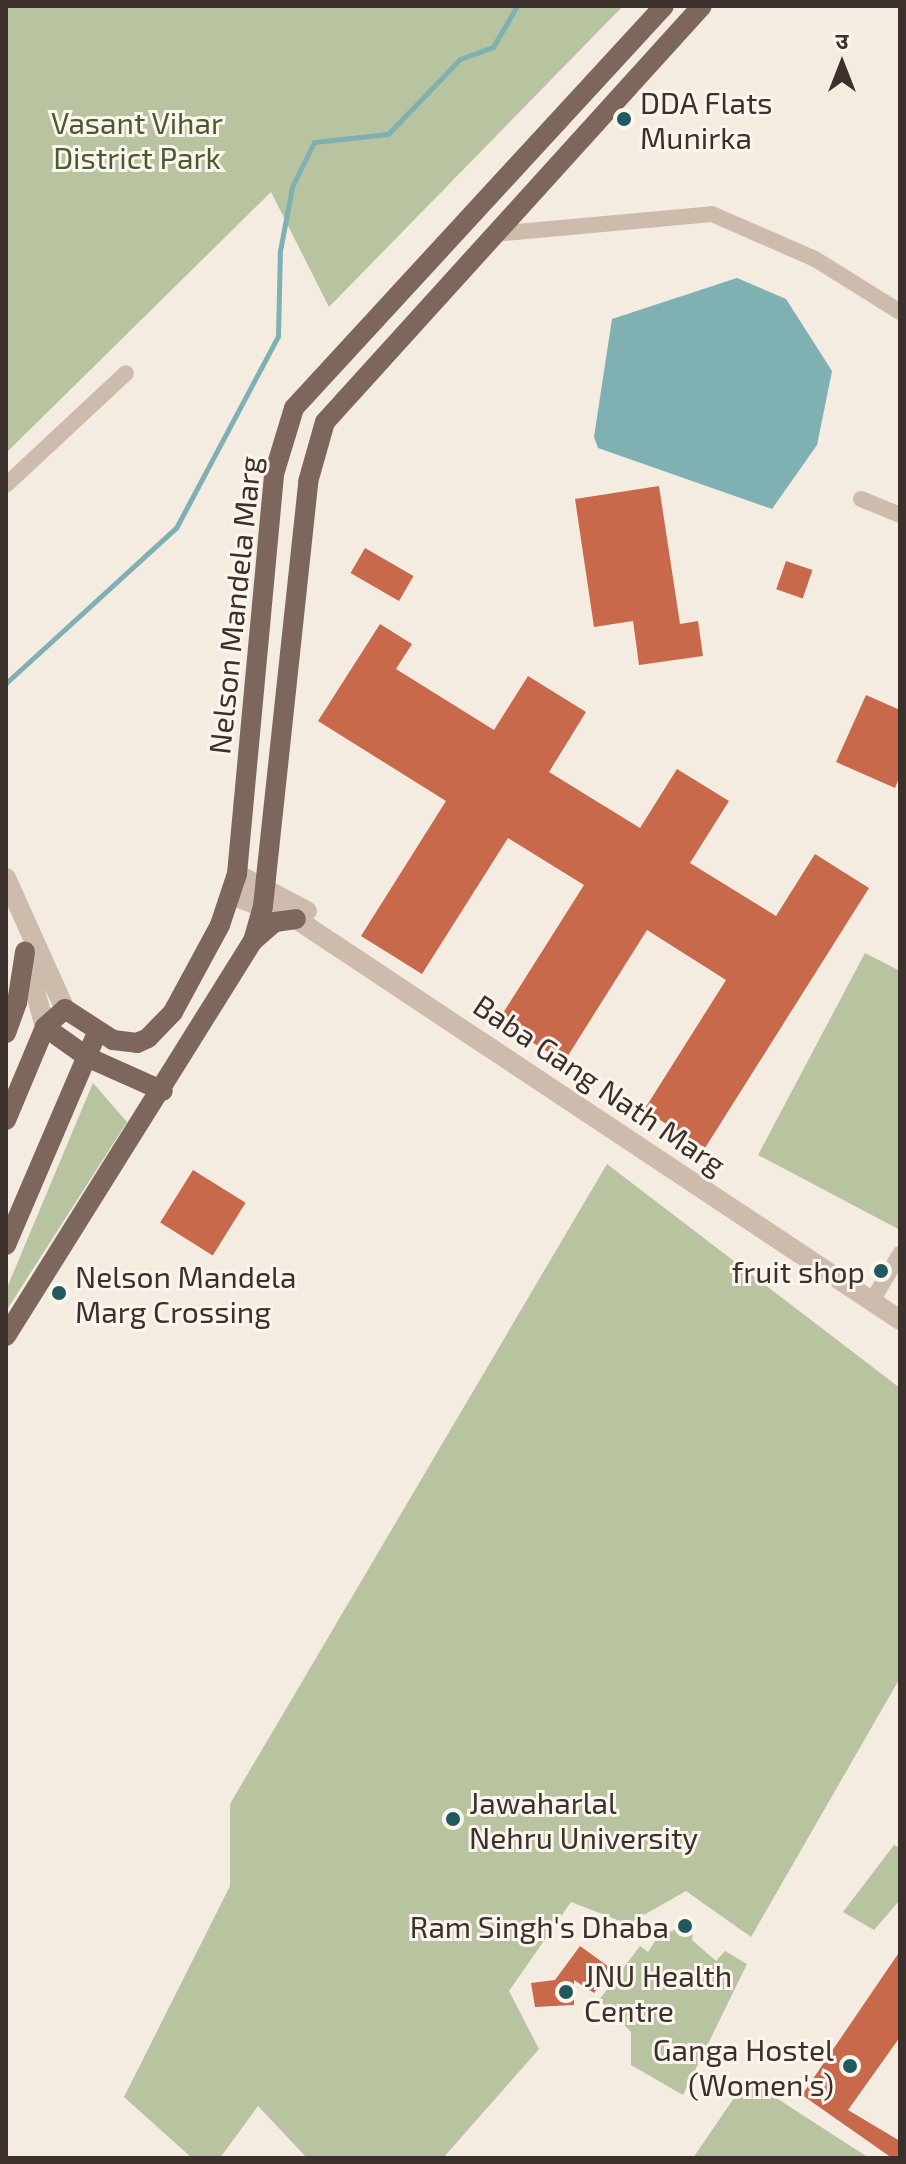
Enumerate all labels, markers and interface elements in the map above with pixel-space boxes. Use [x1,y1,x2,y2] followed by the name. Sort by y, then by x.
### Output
[802,24,882,104] north arrow
[836,27,848,53] text: उ
[640,84,773,154] place label: DDA Flats Munirka
[51,104,223,174] park label: Vasant Vihar District Park
[615,110,633,128] marker: DDA Flats Munirka
[200,454,268,756] street label: Nelson Mandela Marg
[467,986,733,1182] street label: Baba Gang Nath Marg
[732,1253,865,1289] place label: fruit shop
[75,1258,296,1328] place label: Nelson Mandela Marg Crossing
[872,1262,890,1280] marker: fruit shop
[50,1284,68,1302] marker: Nelson Mandela Marg Crossing
[469,1784,698,1854] place label: Jawaharlal Nehru University
[444,1810,462,1828] marker: Jawaharlal Nehru University
[410,1908,669,1944] place label: Ram Singh's Dhaba
[676,1917,694,1935] marker: Ram Singh's Dhaba
[584,1957,732,2028] place label: JNU Health Centre
[555,1981,577,2003] marker: JNU Health Centre
[653,2031,834,2102] place label: Ganga Hostel (Women's)
[841,2057,859,2075] marker: Ganga Hostel (Women's)

